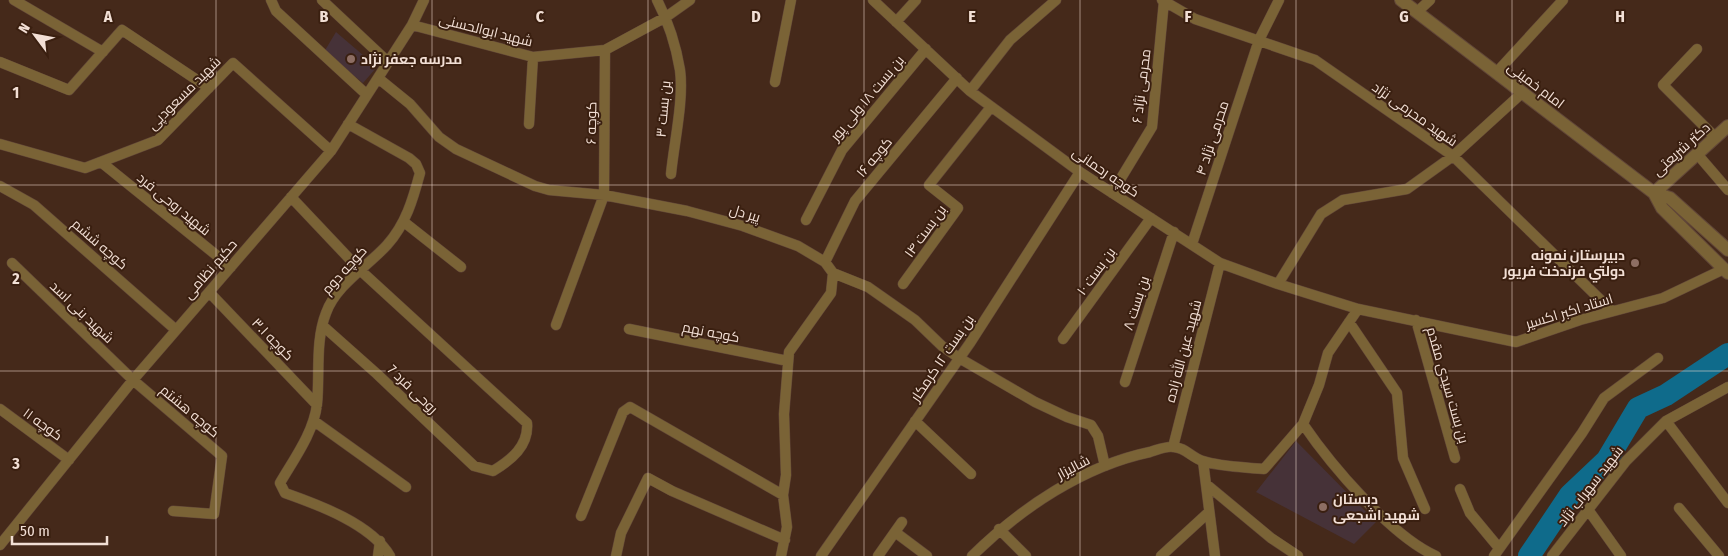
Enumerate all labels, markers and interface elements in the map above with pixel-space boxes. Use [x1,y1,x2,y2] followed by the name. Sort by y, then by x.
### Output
[103,7,113,26] text: A
[320,7,329,26] text: B
[536,7,545,26] text: C
[751,7,761,26] text: D
[968,7,976,26] text: E
[1184,7,1192,26] text: F
[1399,7,1409,26] text: G
[1615,7,1625,26] text: H
[10,10,60,60] north arrow
[437,11,534,50] street label: شهید ابوالحسنی
[15,20,34,36] text: N
[1129,48,1154,124] street label: محرمی نژاد ۶
[361,51,462,68] place label: مدرسه جعفر نژاد
[826,52,909,146] street label: بن بست ۱۸ ولی پور
[144,53,225,134] street label: شهید مسعودپی
[345,53,357,65] marker: مدرسه جعفر نژاد
[1503,59,1567,113] street label: امام خمینی
[1369,79,1461,150] street label: شهید محرمی نژاد
[653,80,674,138] street label: بن بست ۳
[13,83,19,102] text: 1
[1192,99,1233,178] street label: محرمی نژاد ۴
[583,102,601,145] street label: کوچه ۶
[1649,119,1714,180] street label: دکتر شریعتی
[853,134,897,181] street label: کوچه ۱۶
[1068,144,1142,202] street label: کوچه رحمانی
[133,169,214,239] street label: شهید روحی فرد
[727,201,763,227] street label: پیر دل
[901,202,950,261] street label: بن بست ۱۴
[67,215,131,274] street label: کوچه ششم
[180,236,242,303] street label: حکیم نظامی
[318,243,371,299] street label: کوچه دوم
[1073,244,1119,299] street label: بن بست ۱۰
[1502,247,1625,283] place label: دبیرستان نمونه دولتي فرندخت فريور
[1629,257,1641,269] marker: دبیرستان نمونه دولتي فرندخت فريور
[11,269,20,288] text: 2
[1120,274,1153,332] street label: بن بست ۸
[46,278,117,347] street label: شهید بنی اسد
[1522,290,1615,333] street label: استاد اکبر اکسیر
[1161,298,1205,404] street label: شهید عین الله زاده
[906,312,978,406] street label: بن بست ۱۲ کرمکار
[247,314,297,365] street label: کوچه ۳.۱
[681,319,741,347] street label: کوچه نهم
[1422,325,1472,446] street label: بن بست سیدی مقدم
[384,361,441,417] street label: روحی فرد 7
[156,382,223,442] street label: کوچه هشتم
[19,404,66,445] street label: کوچه ۱۱
[1554,443,1627,530] street label: شهید سهراب نژاد
[1053,452,1093,484] street label: شالیزار
[11,454,20,473] text: 3
[1333,491,1420,524] place label: دبستان شهید اشجعی
[1317,501,1329,513] marker: دبستان شهید اشجعی
[12,514,108,546] scale bar
[20,522,50,540] text: 50 m

